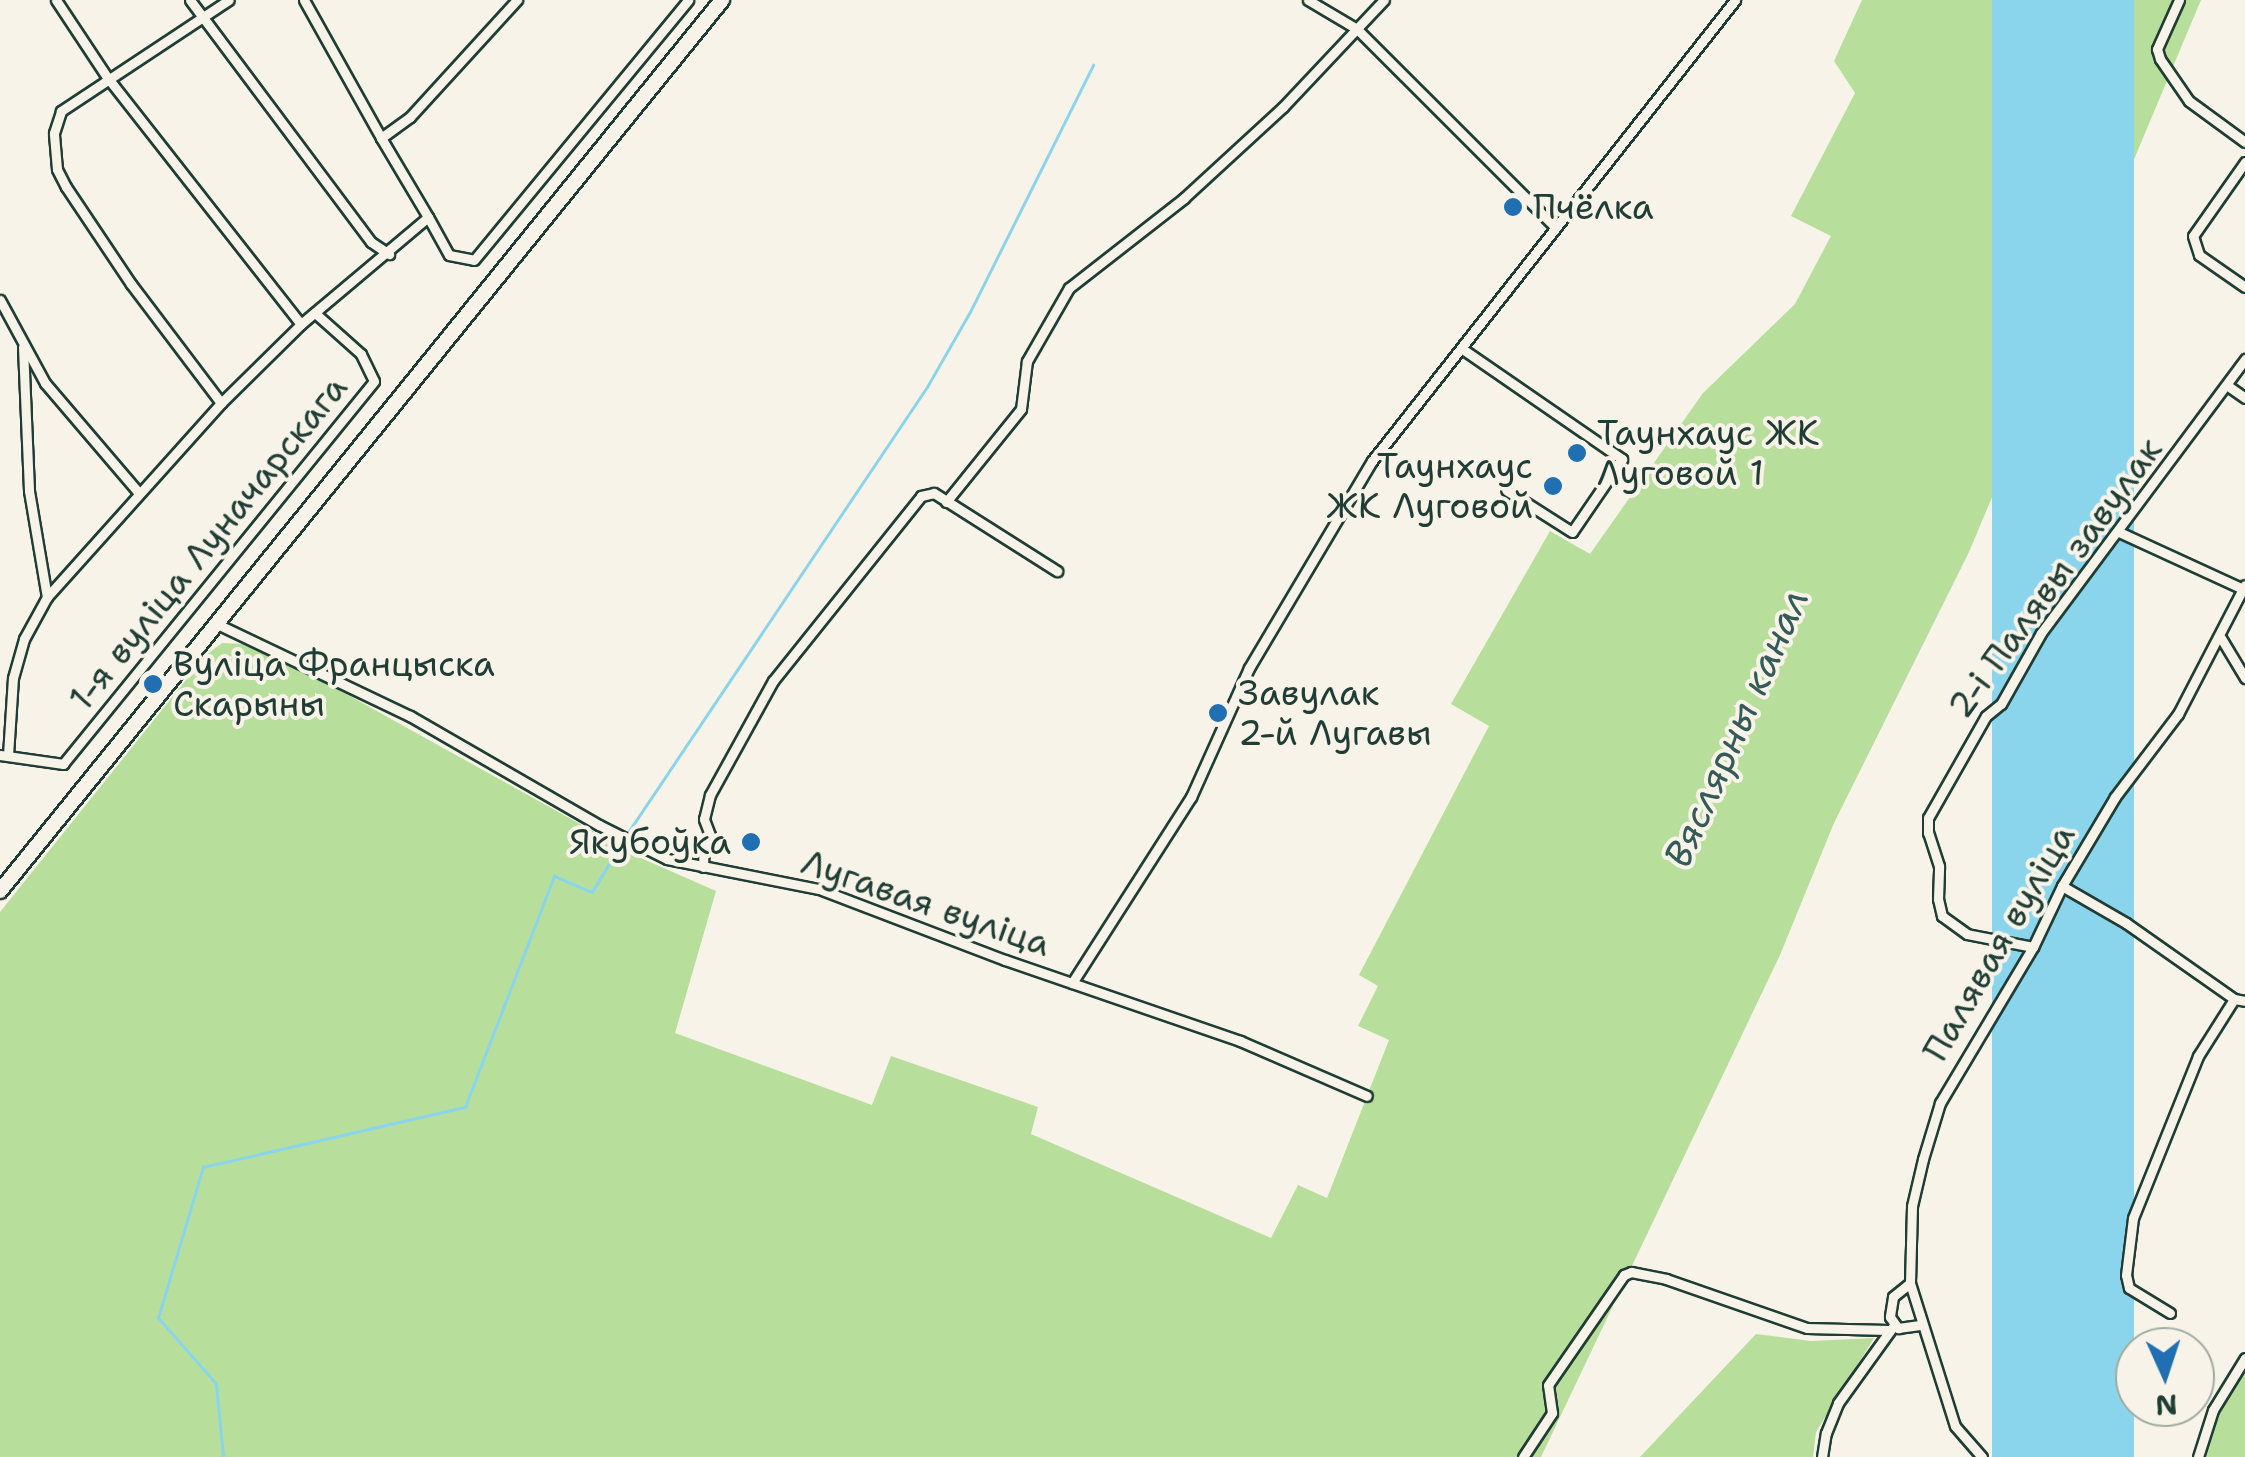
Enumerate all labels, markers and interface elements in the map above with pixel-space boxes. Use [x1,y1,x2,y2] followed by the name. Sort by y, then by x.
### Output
[1533,186,1654,228] place label: Пчёлка
[1502,196,1524,218] marker: Пчёлка
[60,367,356,719] street label: 1-я вуліца Луначарскага
[1597,412,1819,494] place label: Таунхаус ЖК Луговой 1
[1939,430,2171,726] street label: 2-і Палявы завулак
[1566,442,1588,464] marker: Таунхаус ЖК Луговой 1
[1327,445,1533,527] place label: Таунхаус ЖК Луговой
[1542,475,1564,497] marker: Таунхаус ЖК Луговой
[1654,582,1818,874] water label: Вяслярны канал
[173,643,495,725] place label: Вуліца Францыска Скарыны
[1238,672,1432,754] place label: Завулак 2-й Лугавы
[142,673,164,695] marker: Вуліца Францыска Скарыны
[1207,702,1229,724] marker: Завулак 2-й Лугавы
[1914,817,2084,1069] street label: Палявая вуліца
[569,821,731,863] place label: Якубоўка
[740,831,762,853] marker: Якубоўка
[796,841,1056,965] street label: Лугавая вуліца
[2115,1327,2215,1427] north arrow
[2154,1385,2179,1425] text: N

